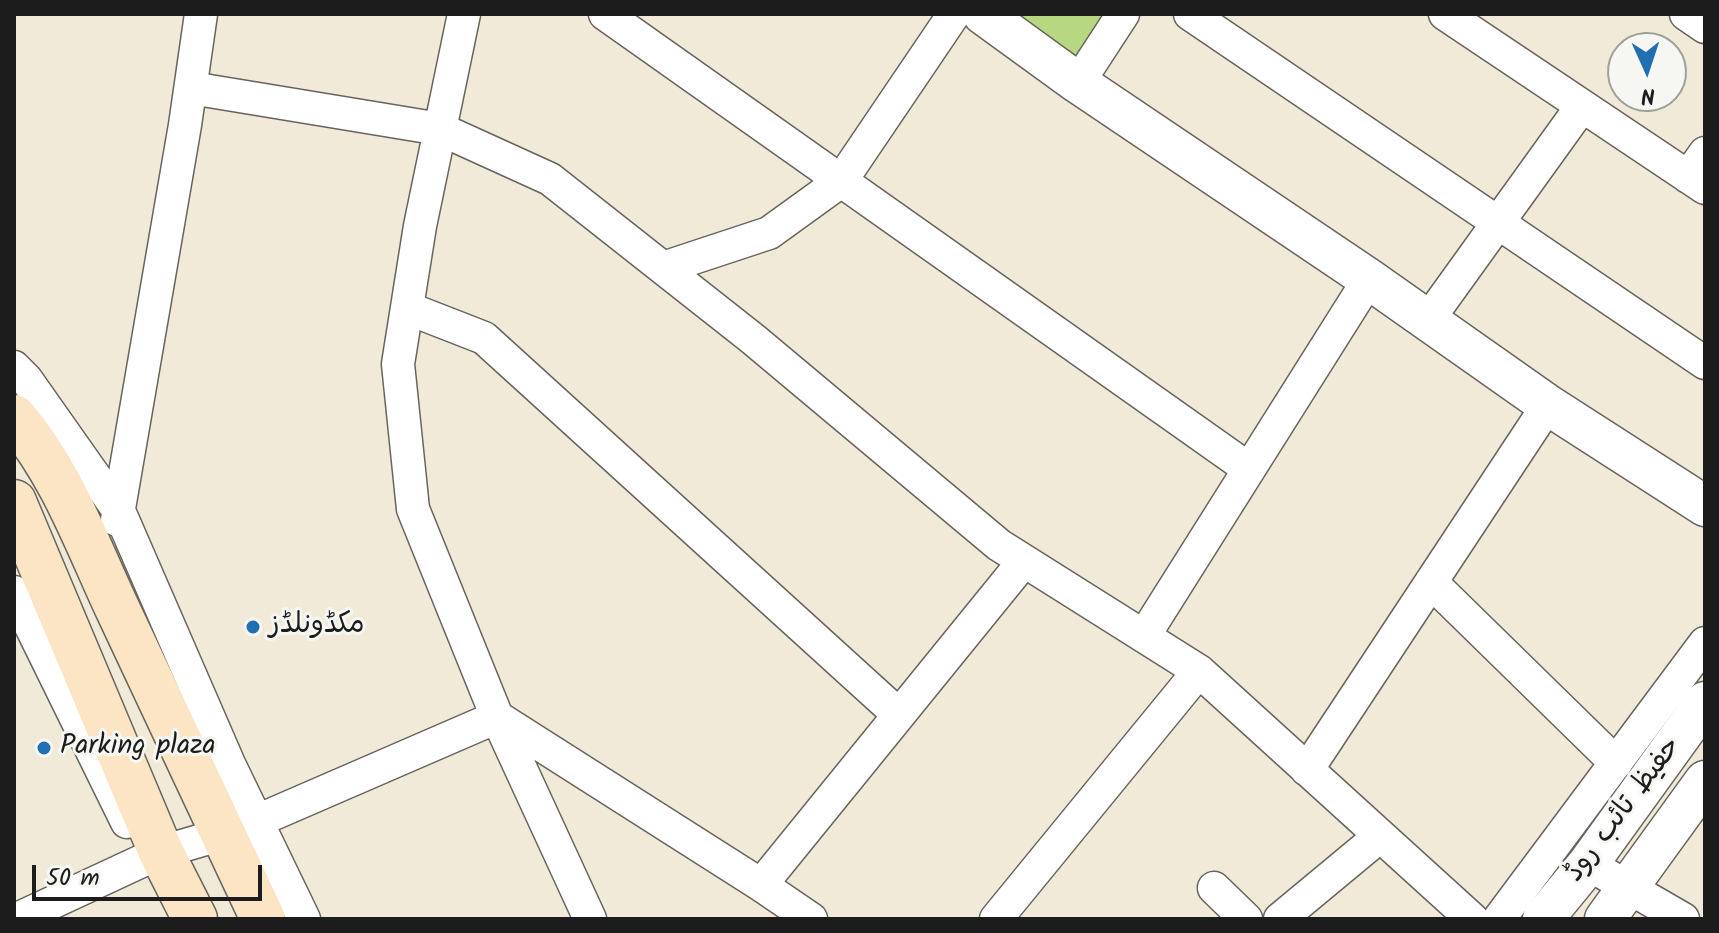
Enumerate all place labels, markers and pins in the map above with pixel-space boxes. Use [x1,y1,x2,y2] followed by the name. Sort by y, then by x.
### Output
[269,610,364,644] place label: مکڈونلڈز
[244,618,262,636] marker: مکڈونلڈز
[60,731,216,765] place label: Parking plaza
[35,739,53,757] marker: Parking plaza

